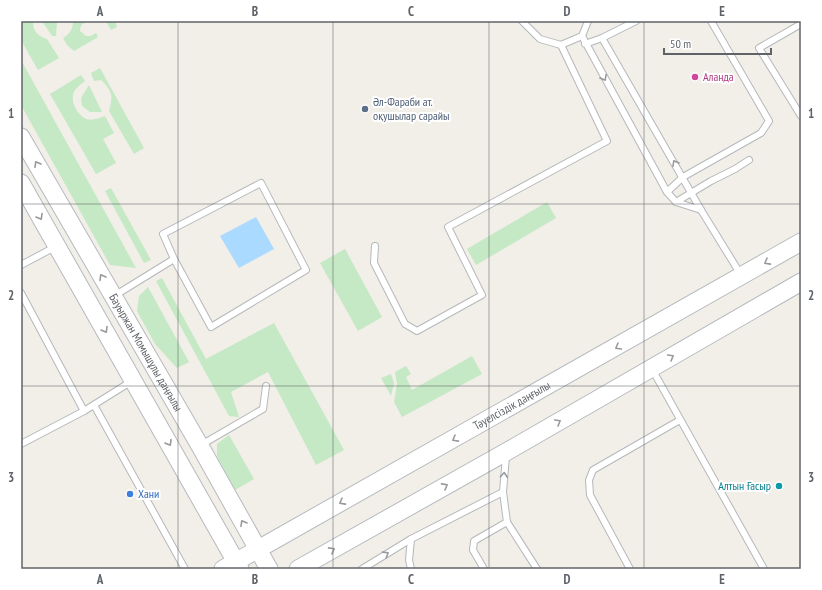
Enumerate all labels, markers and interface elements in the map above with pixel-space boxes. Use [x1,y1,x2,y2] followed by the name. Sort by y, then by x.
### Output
[96,3,104,20] text: A
[252,3,258,20] text: B
[408,3,414,20] text: C
[564,3,571,20] text: D
[719,3,725,20] text: E
[664,30,771,56] scale bar
[670,36,691,51] text: 50 m
[703,69,734,84] place label: Аланда
[690,72,700,82] marker: Аланда
[599,74,607,81] one-way arrow
[373,94,449,123] place label: Әл-Фараби ат. оқушылар сарайы
[360,104,370,114] marker: Әл-Фараби ат. оқушылар сарайы
[8,105,14,122] text: 1
[808,105,814,122] text: 1
[673,160,680,167] one-way arrow
[34,161,41,168] one-way arrow
[36,213,43,220] one-way arrow
[764,257,771,264] one-way arrow
[99,274,106,281] one-way arrow
[8,287,14,304] text: 2
[808,287,814,304] text: 2
[106,291,186,414] street label: Бауыржан Момышұлы даңғылы
[100,326,107,333] one-way arrow
[614,342,622,349] one-way arrow
[667,354,674,361] one-way arrow
[470,377,553,433] street label: Тәуелсіздік даңғылы
[554,419,561,426] one-way arrow
[452,434,459,441] one-way arrow
[164,439,171,446] one-way arrow
[8,469,14,486] text: 3
[808,469,814,486] text: 3
[500,472,509,478] one-way arrow
[718,478,771,493] place label: Алтын Ғасыр
[774,481,784,491] marker: Алтын Ғасыр
[441,483,448,491] one-way arrow
[138,486,159,501] place label: Хани
[125,489,135,499] marker: Хани
[338,498,346,505] one-way arrow
[241,520,248,527] one-way arrow
[328,547,335,554] one-way arrow
[382,551,389,559] one-way arrow
[96,571,104,588] text: A
[252,571,258,588] text: B
[408,571,414,588] text: C
[564,571,571,588] text: D
[719,571,725,588] text: E

